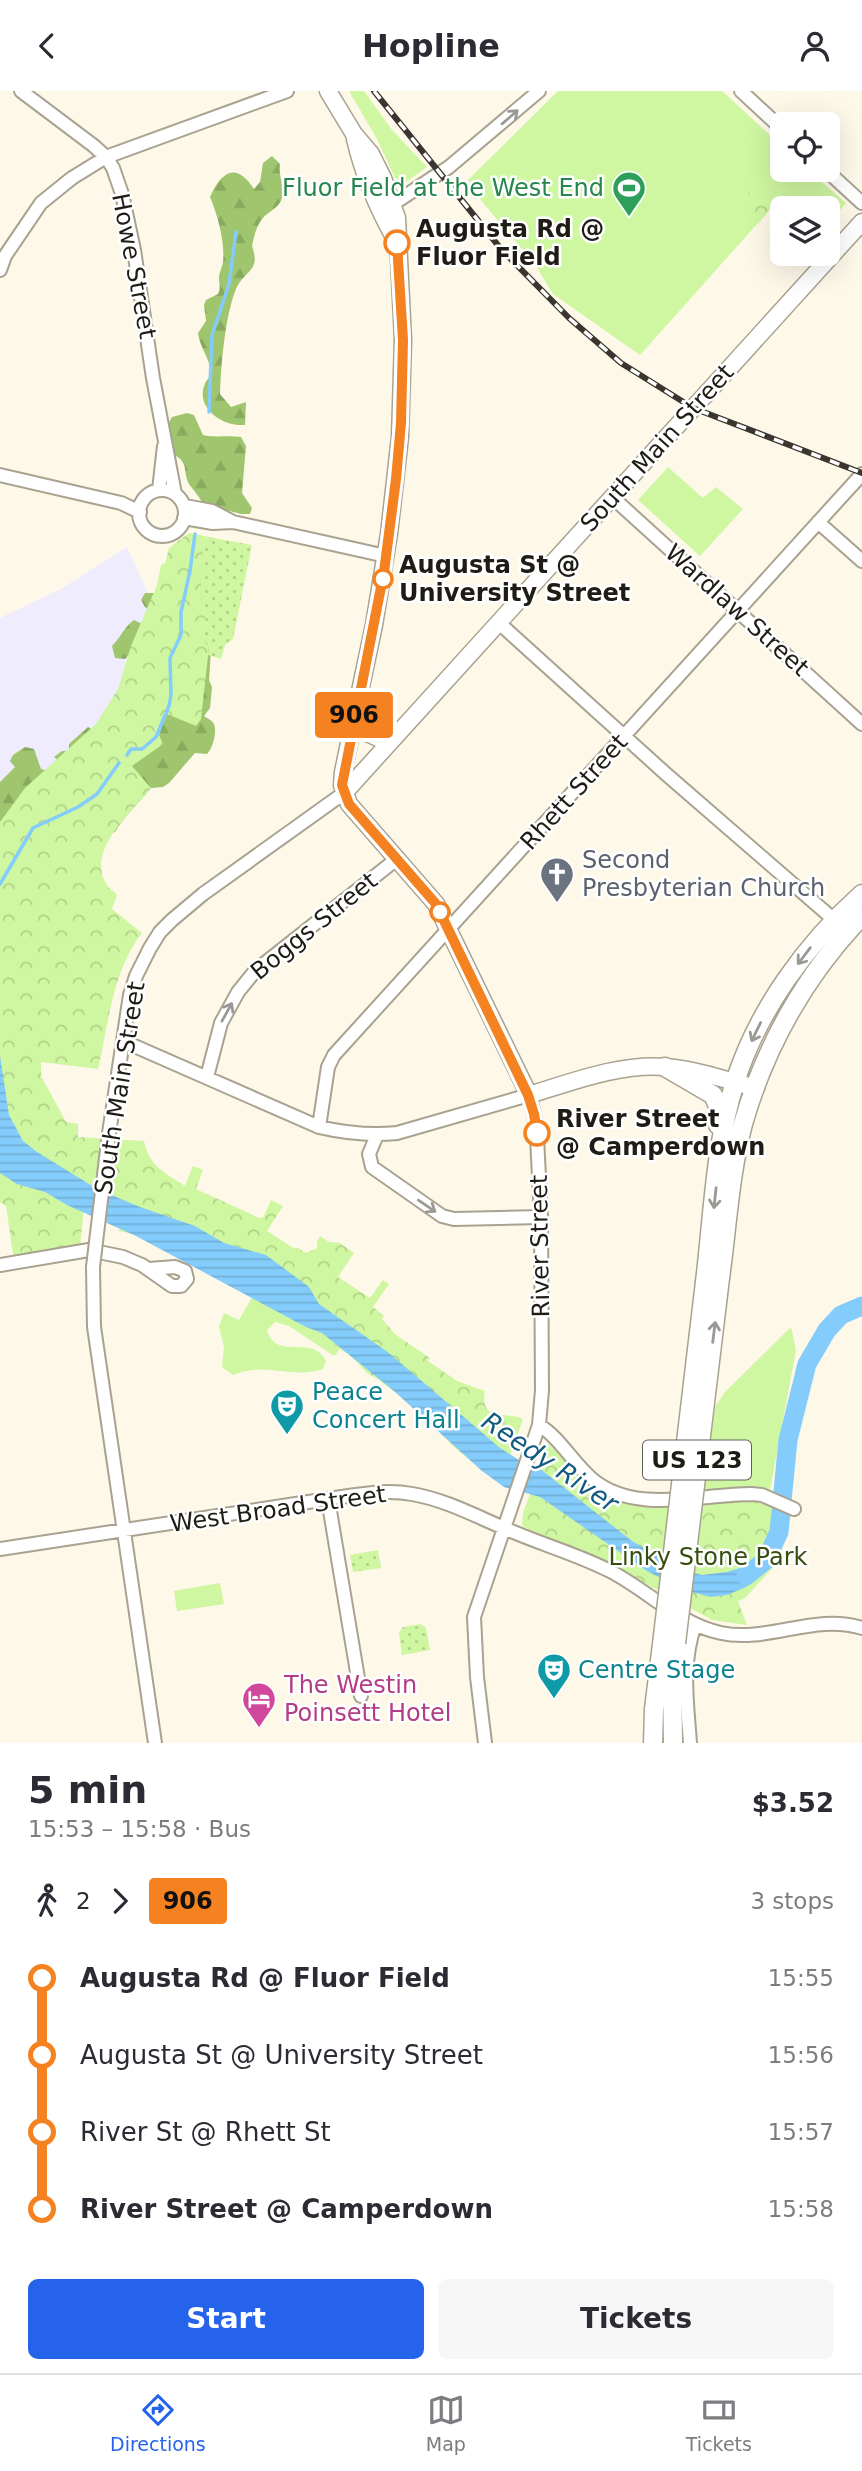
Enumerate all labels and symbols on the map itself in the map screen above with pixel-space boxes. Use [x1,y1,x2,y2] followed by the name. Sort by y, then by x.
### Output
[500,109,518,125] one-way arrow
[610,169,648,218] sports icon: Fluor Field at the West End
[282,174,604,202] place label: Fluor Field at the West End
[106,191,162,341] street label: Howe Street
[416,215,604,271] place label: Augusta Rd @ Fluor Field
[384,230,410,256] marker: Augusta Rd @ Fluor Field
[575,359,739,537] street label: South Main Street
[660,538,814,682] street label: Wardlaw Street
[399,551,630,607] place label: Augusta St @ University Street
[373,569,393,589] marker: Augusta St @ University Street
[314,692,394,738] line badge: 906
[515,728,633,856] street label: Rhett Street
[582,846,825,902] place label: Second Presbyterian Church
[538,855,576,904] church icon: Second Presbyterian Church
[245,866,383,986] street label: Boggs Street
[430,902,450,922] unlabelled marker
[797,946,811,965] one-way arrow
[89,980,151,1196] street label: South Main Street
[221,1002,234,1023] one-way arrow
[748,1021,762,1042] one-way arrow
[556,1105,765,1161] place label: River Street @ Camperdown
[524,1120,550,1146] marker: River Street @ Camperdown
[525,1174,555,1318] street label: River Street
[708,1186,721,1209] one-way arrow
[417,1199,437,1213] one-way arrow
[707,1322,720,1344] one-way arrow
[312,1378,460,1434] place label: Peace Concert Hall
[268,1387,306,1436] theatre icon: Peace Concert Hall
[476,1406,626,1520] water label: Reedy River
[643,1441,751,1479] road number: US 123
[168,1480,388,1538] street label: West Broad Street
[609,1543,808,1571] park label: Linky Stone Park
[535,1651,573,1700] theatre icon: Centre Stage
[578,1656,735,1684] place label: Centre Stage
[283,1671,451,1727] place label: The Westin Poinsett Hotel
[240,1680,278,1729] hotel icon: The Westin Poinsett Hotel

